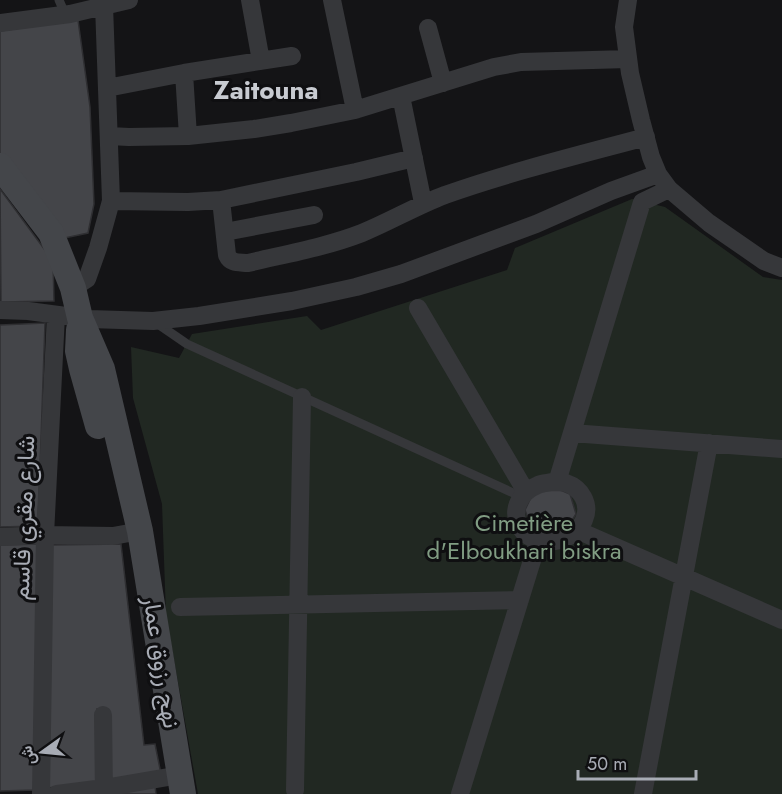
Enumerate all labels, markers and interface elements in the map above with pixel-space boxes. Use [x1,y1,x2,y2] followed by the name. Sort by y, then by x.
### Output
[214,71,318,109] district label: Zaitouna
[3,435,45,601] street label: شارع مقري قاسم
[427,505,621,568] park label: Cimetière d'Elboukhari biskra
[134,592,190,731] street label: نهج رزوق عمار
[12,722,72,782] north arrow
[14,743,42,768] text: ش
[578,743,696,781] scale bar
[587,751,627,777] text: 50 m

